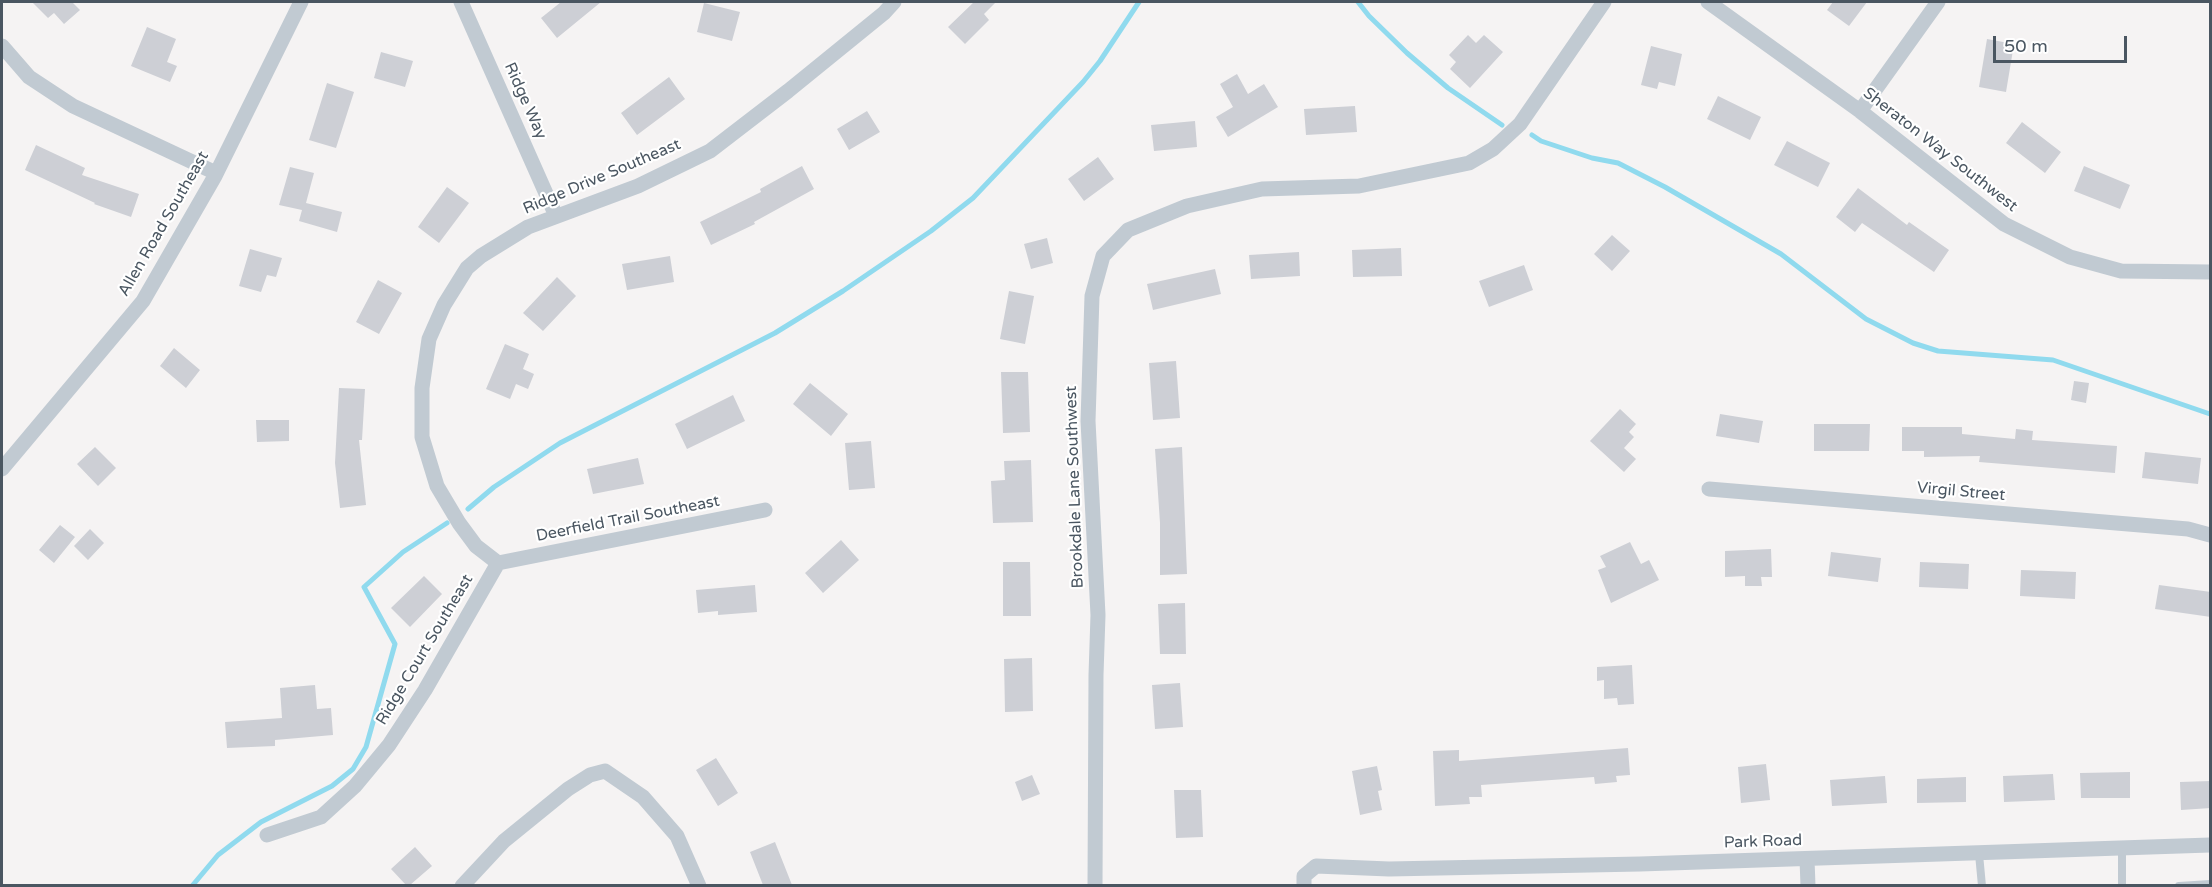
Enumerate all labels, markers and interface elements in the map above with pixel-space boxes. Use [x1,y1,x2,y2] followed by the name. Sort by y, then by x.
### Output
[1996,24,2130,62] scale bar
[2004,35,2048,57] text: 50 m
[500,60,550,142] street label: Ridge Way
[1859,84,2021,216] street label: Sheraton Way Southwest
[520,135,684,219] street label: Ridge Drive Southeast
[115,148,213,300] street label: Allen Road Southeast
[1062,385,1088,589] street label: Brookdale Lane Southwest
[1916,479,2006,505] street label: Virgil Street
[535,492,721,546] street label: Deerfield Trail Southeast
[372,571,478,729] street label: Ridge Court Southeast
[1723,831,1803,853] street label: Park Road

